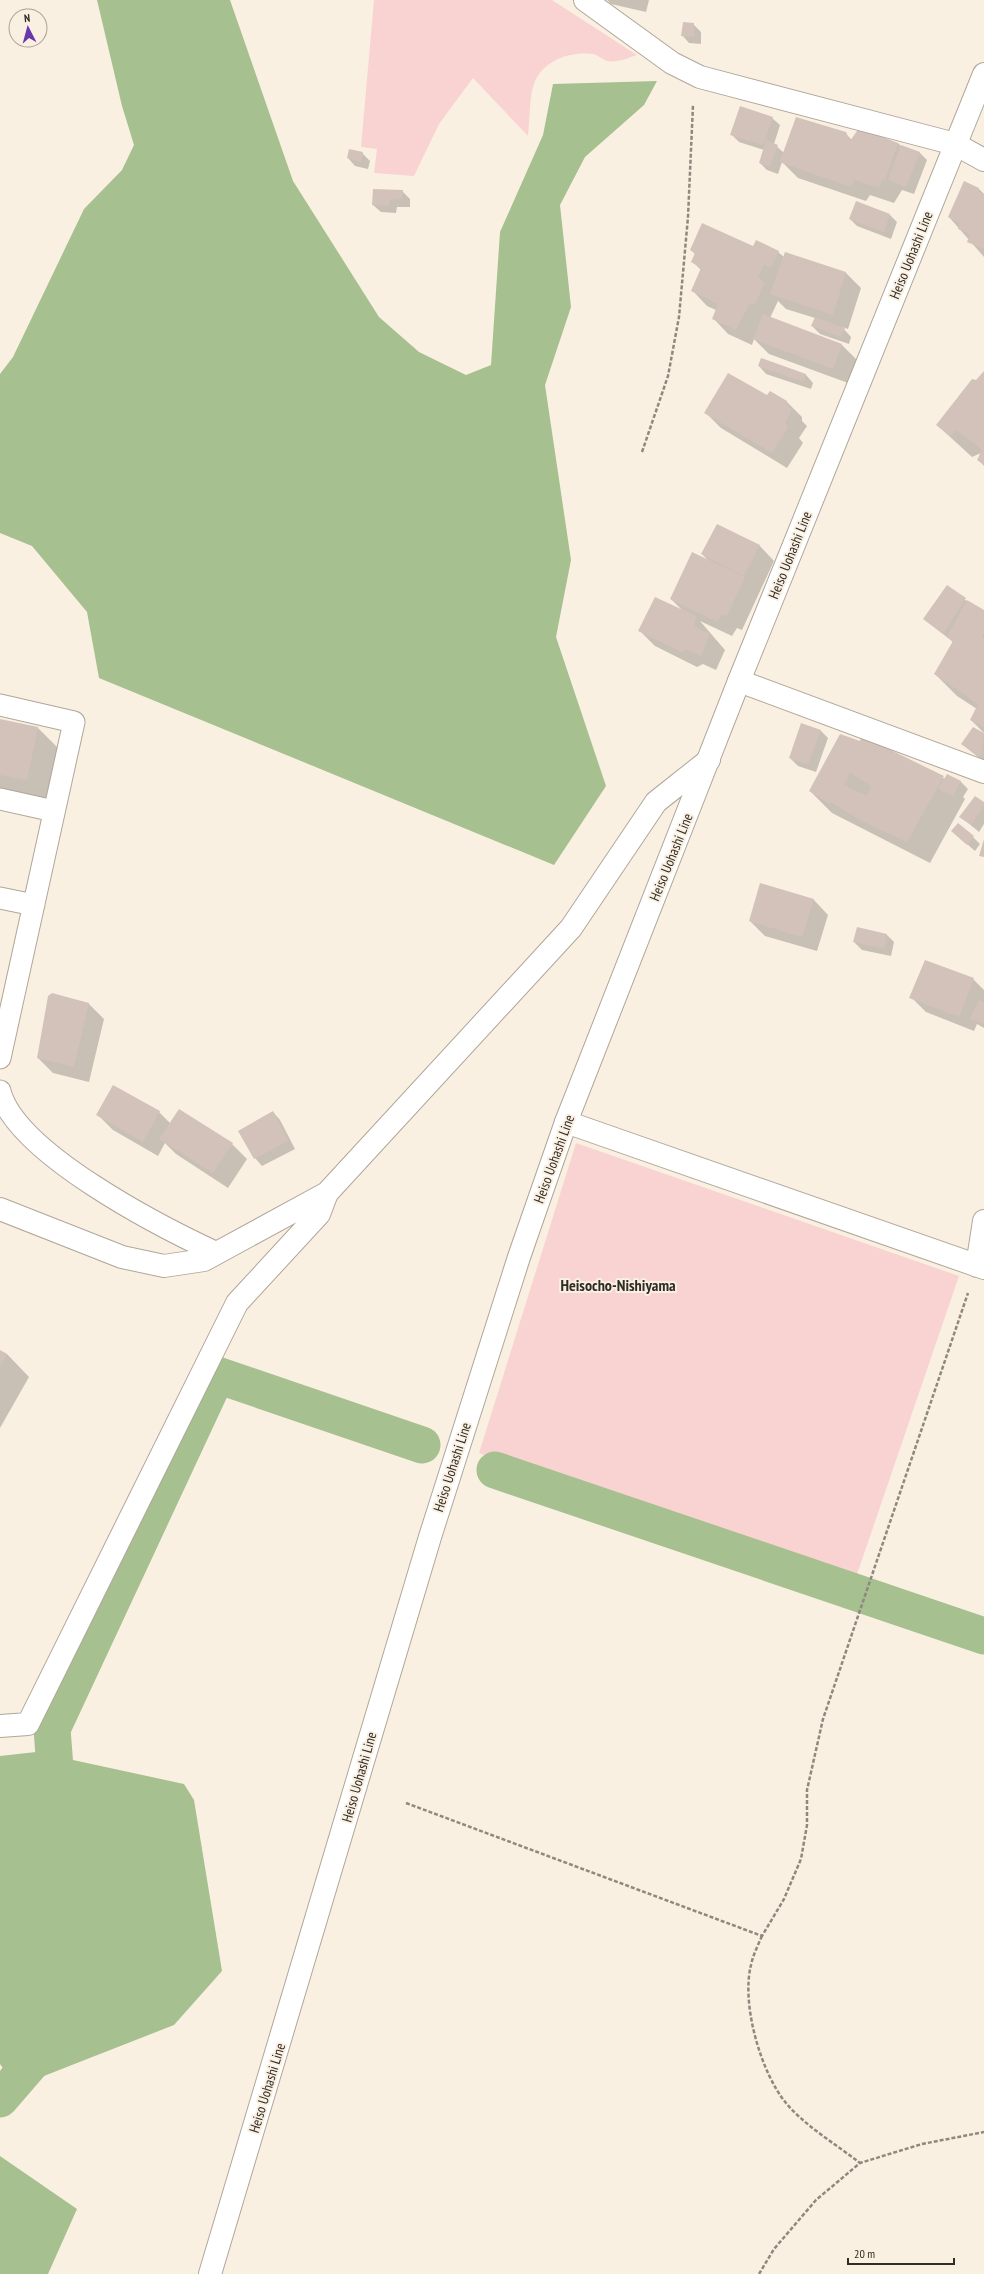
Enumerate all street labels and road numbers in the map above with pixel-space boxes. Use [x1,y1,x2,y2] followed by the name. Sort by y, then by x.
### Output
[885,208,937,301] street label: Heiso Uohashi Line
[764,508,816,601] street label: Heiso Uohashi Line
[645,810,697,903] street label: Heiso Uohashi Line
[530,1112,578,1206] street label: Heiso Uohashi Line
[429,1420,475,1514] street label: Heiso Uohashi Line
[338,1730,381,1824] street label: Heiso Uohashi Line
[245,2041,289,2135] street label: Heiso Uohashi Line

